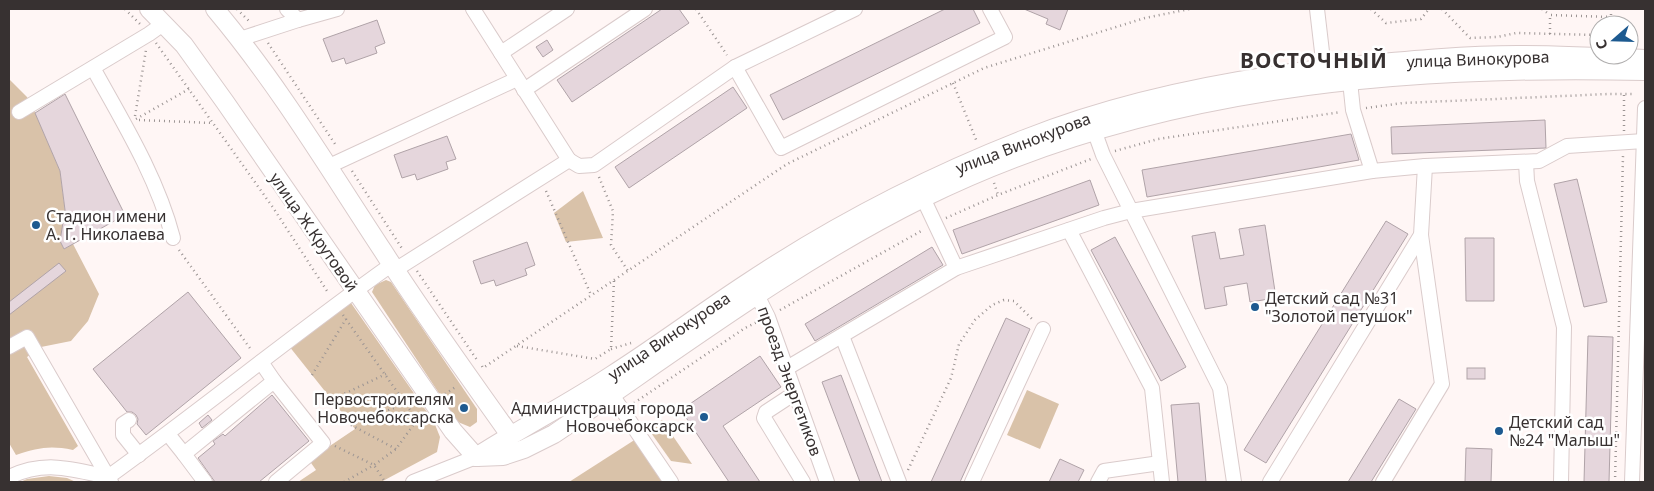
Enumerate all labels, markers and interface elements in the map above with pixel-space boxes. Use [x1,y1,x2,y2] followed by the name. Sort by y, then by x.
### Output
[1589,15,1639,65] north arrow
[1591,37,1612,52] text: С
[1240,46,1388,74] district label: ВОСТОЧНЫЙ
[1406,46,1550,72] street label: улица Винокурова
[952,107,1094,179] street label: улица Винокурова
[265,168,363,296] street label: улица Ж.Крутовой
[46,205,167,245] place label: Стадион имени А. Г. Николаева
[30,219,42,231] marker: Стадион имени А. Г. Николаева
[604,287,734,385] street label: улица Винокурова
[1265,287,1413,327] place label: Детский сад №31 "Золотой петушок"
[1249,301,1261,313] marker: Детский сад №31 "Золотой петушок"
[753,303,827,459] street label: проезд Энергетиков
[314,388,454,428] place label: Первостроителям Новочебоксарска
[511,397,694,437] place label: Администрация города Новочебоксарск
[458,402,470,414] marker: Первостроителям Новочебоксарска
[698,411,710,423] marker: Администрация города Новочебоксарск
[1509,411,1620,451] place label: Детский сад №24 "Малыш"
[1493,425,1505,437] marker: Детский сад №24 "Малыш"

